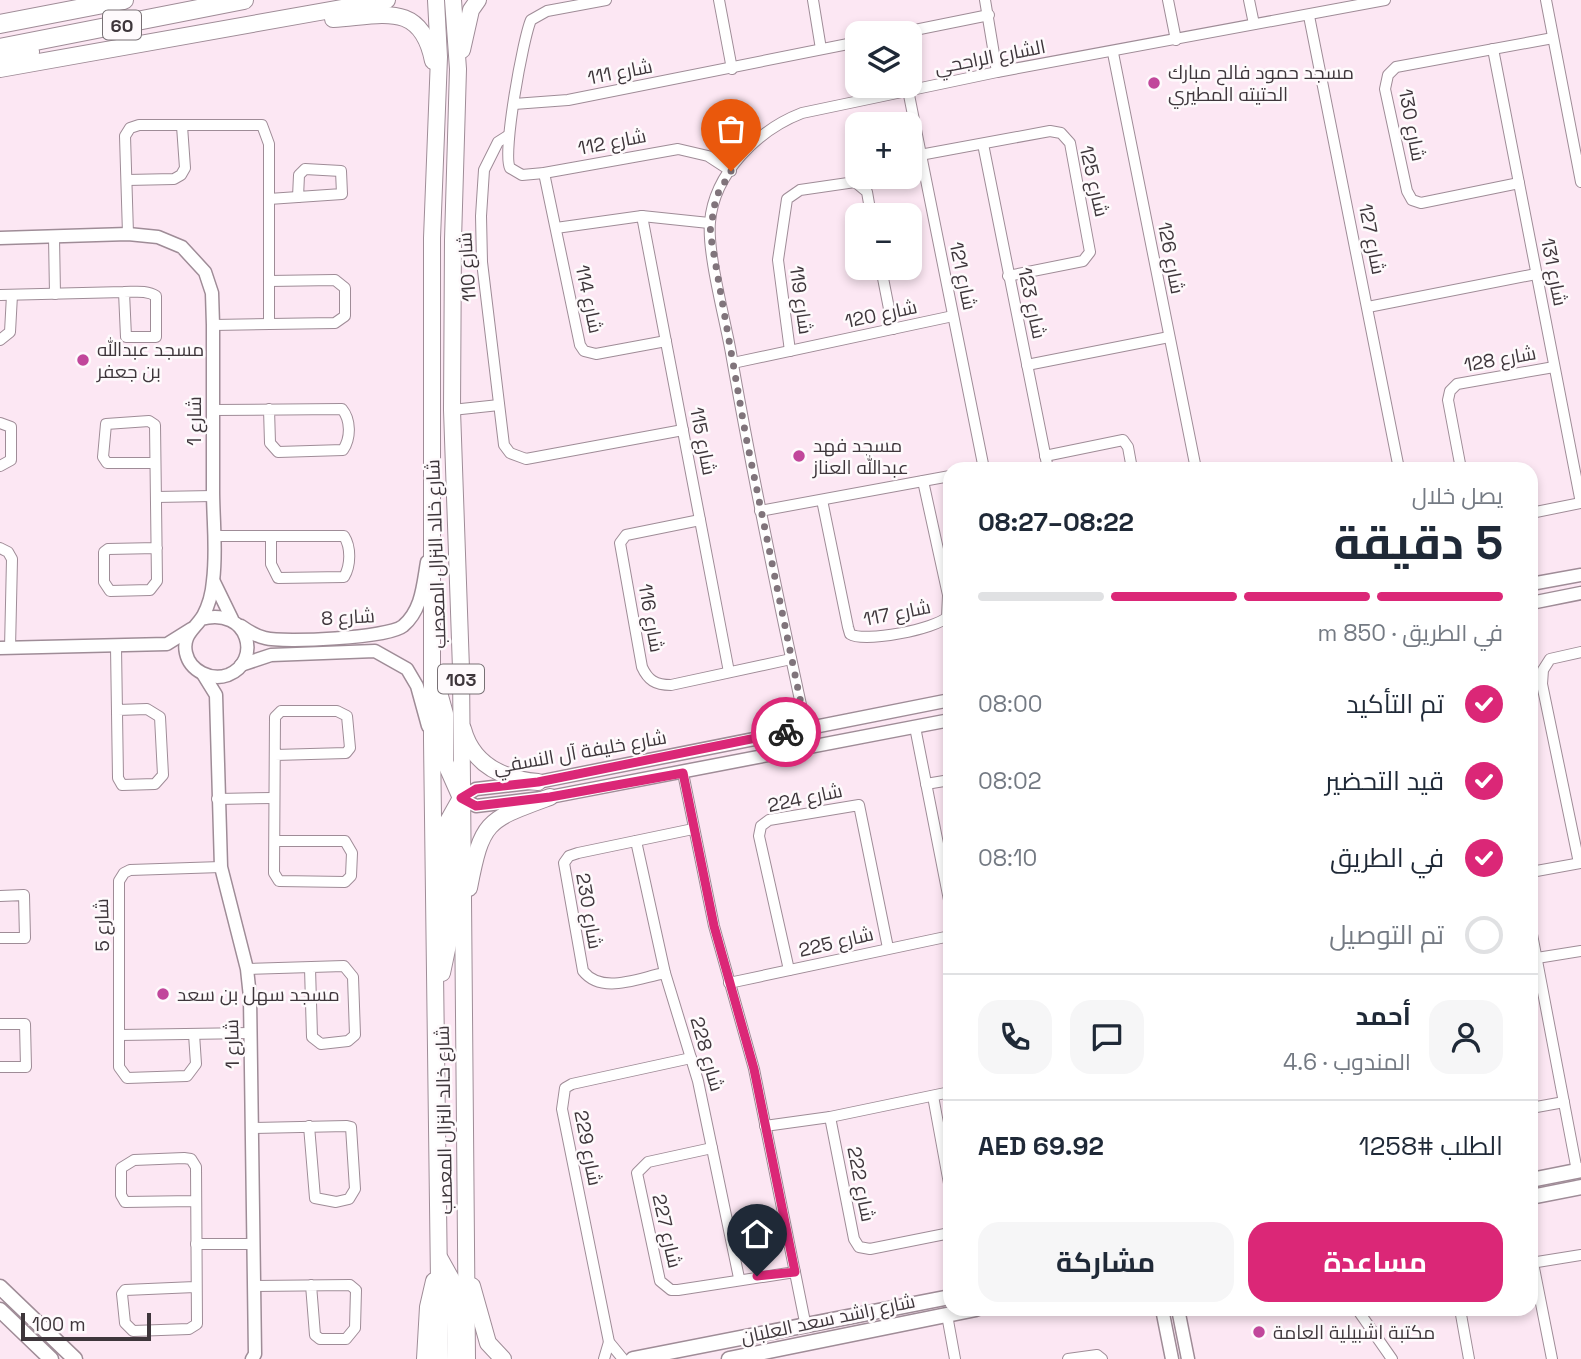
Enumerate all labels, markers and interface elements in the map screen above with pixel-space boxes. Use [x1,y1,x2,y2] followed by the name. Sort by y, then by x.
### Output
[103,10,141,40] road number: 60
[845,21,922,280] map controls
[845,21,922,98] button: layers
[932,34,1048,82] street label: الشارع الراجحي
[585,53,655,92] street label: شارع 111
[1168,60,1354,109] place label: مسجد حمود فالح مبارك الحتيته المطيري
[1146,75,1162,91] marker: مسجد حمود فالح مبارك الحتيته المطيري
[1392,87,1431,164] street label: شارع 130
[701,99,761,171] pin
[712,110,750,148] icon: bag
[845,112,922,189] button: +
[576,123,648,162] street label: شارع 112
[1073,143,1114,219] street label: شارع 125
[1352,201,1391,277] street label: شارع 127
[845,203,922,280] button: −
[1151,220,1190,296] street label: شارع 126
[452,231,483,303] street label: شارع 110
[1534,236,1573,308] street label: شارع 131
[943,240,982,313] street label: شارع 121
[569,262,608,336] street label: 114 شارع
[783,264,818,336] street label: شارع 119
[1011,265,1052,341] street label: شارع 123
[843,294,920,335] street label: شارع 120
[96,337,204,384] place label: مسجد عبدالله بن جعفر
[1462,340,1538,379] street label: شارع 128
[75,352,91,368] marker: مسجد عبدالله بن جعفر
[182,396,208,446] street label: شارع 1
[683,405,722,477] street label: شارع 115
[812,433,909,480] place label: مسجد فهد عبدالله العناز
[791,448,807,464] marker: مسجد فهد عبدالله العناز
[420,459,453,649] street label: شارع خالد النزال المعصب
[1412,481,1503,511] text: يصل خلال
[978,505,1134,539] text: 08:22–08:27
[1334,514,1503,572] text: 5 دقيقة
[632,582,669,654] street label: شارع 116
[861,594,933,633] street label: شارع 117
[321,603,375,632] street label: شارع 8
[1317,618,1503,648] text: في الطريق · 850 m
[438,664,484,694] road number: 103
[1465,685,1503,723] icon: check
[1346,687,1444,721] text: تم التأكيد
[978,689,1042,719] text: 08:00
[751,697,821,767] courier
[767,713,805,751] icon: bike
[491,724,669,782] street label: شارع خليفة آل النسفي
[1465,762,1503,800] icon: check
[1325,764,1444,798] text: قيد التحضير
[978,766,1042,796] text: 08:02
[765,778,845,819] street label: شارع 224
[1465,839,1503,877] icon: check
[1330,841,1444,875] text: في الطريق
[978,843,1037,873] text: 08:10
[569,871,608,951] street label: شارع 230
[89,898,116,952] street label: شارع 5
[1329,918,1444,952] text: تم التوصيل
[796,921,876,964] street label: شارع 225
[177,982,340,1007] place label: مسجد سهل بن سعد
[155,986,171,1002] marker: مسجد سهل بن سعد
[1355,999,1411,1033] text: أحمد
[978,1000,1052,1074] button: phone
[1070,1000,1144,1074] button: chat
[1429,1000,1503,1074] button: person
[683,1014,730,1094] street label: شارع 228
[219,1019,246,1069] street label: شارع 1
[430,1025,459,1215] street label: شارع خالد النزال المعصب
[1283,1047,1411,1077] text: المندوب · 4.6
[567,1108,608,1188] street label: شارع 229
[978,1129,1104,1163] text: AED 69.92
[1359,1129,1503,1163] text: الطلب #1258
[840,1144,881,1224] street label: شارع 222
[645,1192,688,1271] street label: شارع 227
[727,1204,787,1276] pin
[738,1215,776,1253] icon: home
[978,1222,1234,1302] button: مشاركة
[1248,1222,1503,1302] button: مساعدة
[739,1288,918,1351] street label: شارع راشد سعد العلبان
[21,1310,150,1342] scale bar
[32,1312,86,1337] text: 100 m
[1273,1320,1435,1345] place label: مكتبة اشبيلية العامة
[1251,1324,1267,1340] marker: مكتبة اشبيلية العامة

